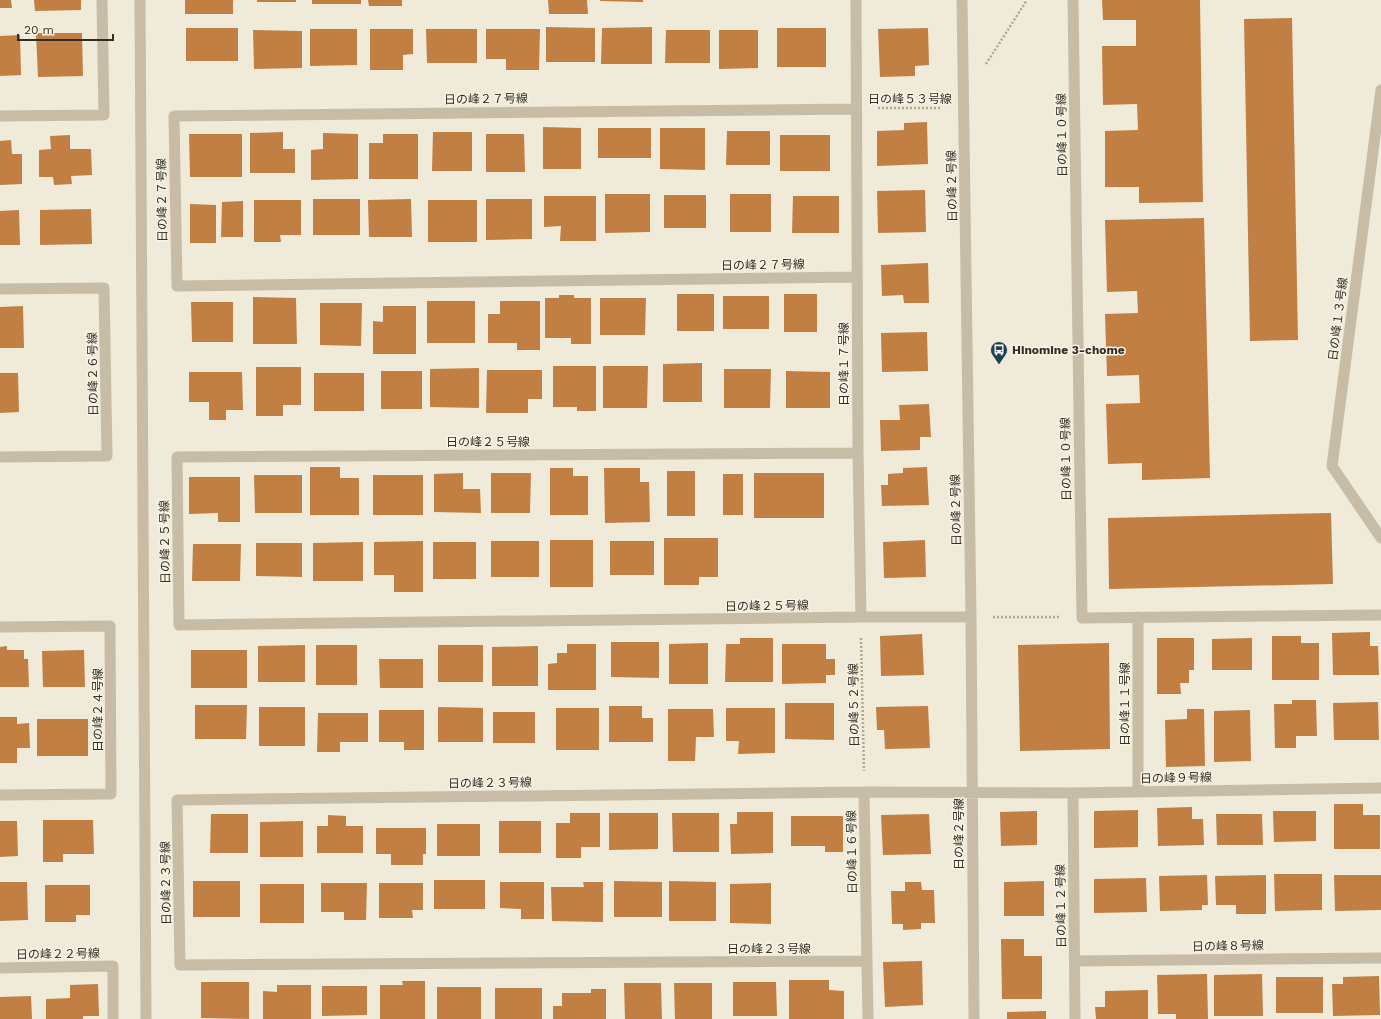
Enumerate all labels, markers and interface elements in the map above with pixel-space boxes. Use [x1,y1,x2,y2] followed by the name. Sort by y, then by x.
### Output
[18,16,113,42] scale bar
[24,23,54,37] text: 20 m
[444,91,528,107] street label: 日の峰２７号線
[868,92,952,106] street label: 日の峰５３号線
[1054,93,1070,177] street label: 日の峰１０号線
[944,150,960,222] street label: 日の峰２号線
[154,158,170,242] street label: 日の峰２７号線
[721,257,805,273] street label: 日の峰２７号線
[1326,276,1350,362] street label: 日の峰１３号線
[837,322,851,406] street label: 日の峰１７号線
[85,332,101,416] street label: 日の峰２６号線
[989,340,1009,365] bus stop icon: Hinomine 3-chome
[1012,343,1125,357] place label: Hinomine 3-chome
[1058,417,1074,501] street label: 日の峰１０号線
[446,435,530,449] street label: 日の峰２５号線
[948,474,964,546] street label: 日の峰２号線
[157,500,173,584] street label: 日の峰２５号線
[725,598,809,614] street label: 日の峰２５号線
[1118,662,1132,746] street label: 日の峰１１号線
[846,663,862,747] street label: 日の峰５２号線
[91,668,105,752] street label: 日の峰２４号線
[1140,770,1212,786] street label: 日の峰９号線
[448,775,532,791] street label: 日の峰２３号線
[952,798,966,870] street label: 日の峰２号線
[844,810,860,894] street label: 日の峰１６号線
[158,841,174,925] street label: 日の峰２３号線
[1053,864,1069,948] street label: 日の峰１２号線
[1192,938,1264,954] street label: 日の峰８号線
[727,942,811,956] street label: 日の峰２３号線
[16,946,100,962] street label: 日の峰２２号線

